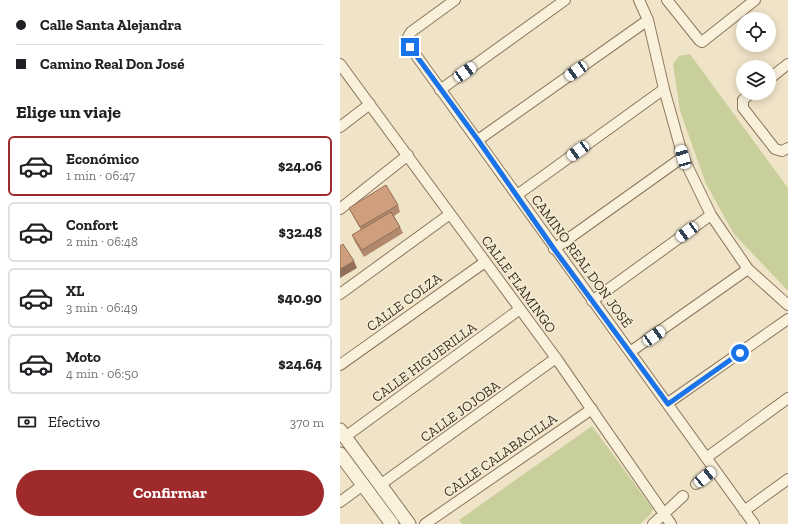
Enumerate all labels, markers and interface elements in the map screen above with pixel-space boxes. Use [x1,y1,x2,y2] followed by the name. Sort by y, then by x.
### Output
[736,12,776,100] map controls
[736,12,776,52] button: locate
[40,16,182,34] text: Calle Santa Alejandra
[401,38,419,56] route end
[40,55,184,73] text: Camino Real Don José
[563,59,589,83] car
[452,60,478,84] car
[736,60,776,100] button: layers
[16,101,121,123] text: Elige un viaje
[565,139,591,163] car
[674,144,692,170] car
[18,148,54,184] icon: car
[66,150,139,168] text: Económico
[278,157,322,175] text: $24.06
[66,168,135,183] text: 1 min · 06:47
[528,191,636,331] street label: CAMINO REAL DON JOSÉ
[18,214,54,250] icon: car
[66,216,118,234] text: Confort
[674,220,700,244] car
[279,223,322,241] text: $32.48
[478,232,560,336] street label: CALLE FLAMINGO
[66,234,138,249] text: 2 min · 06:48
[363,269,446,335] street label: CALLE COLZA
[18,280,54,316] icon: car
[66,282,84,300] text: XL
[277,289,322,307] text: $40.90
[66,300,138,315] text: 3 min · 06:49
[369,318,481,406] street label: CALLE HIGUERILLA
[641,324,667,348] car
[731,344,749,362] route start
[18,346,54,382] icon: car
[66,348,101,366] text: Moto
[278,355,322,373] text: $24.64
[66,366,138,381] text: 4 min · 06:50
[417,376,504,446] street label: CALLE JOJOBA
[440,409,561,501] street label: CALLE CALABACILLA
[16,411,38,433] icon: cash
[48,413,100,431] text: Efectivo
[290,415,324,430] text: 370 m
[692,465,718,489] car
[16,470,324,516] button: Confirmar

